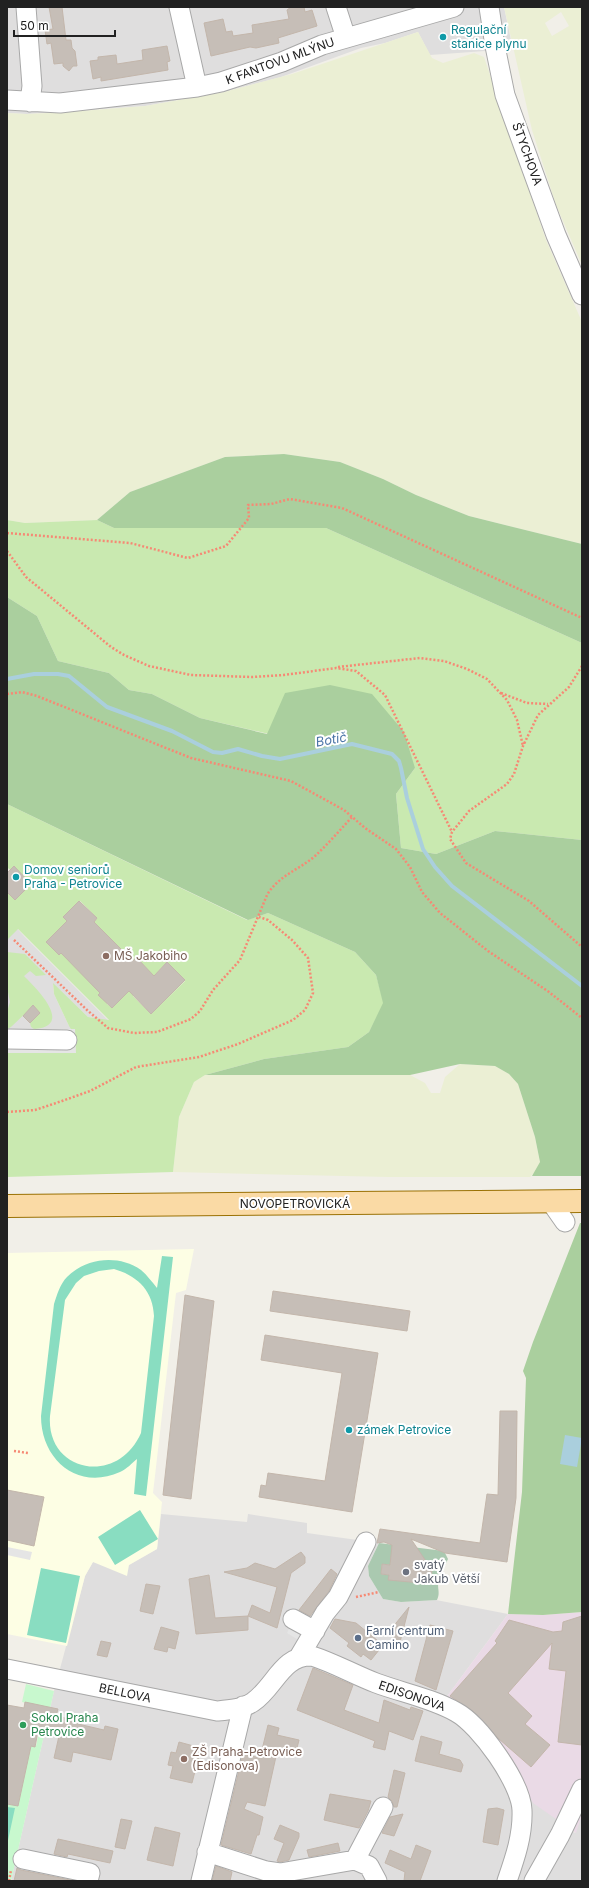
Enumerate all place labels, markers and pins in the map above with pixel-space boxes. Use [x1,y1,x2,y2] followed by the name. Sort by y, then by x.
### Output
[451,22,527,51] place label: Regulační stanice plynu
[438,32,448,42] marker: Regulační stanice plynu
[24,862,122,891] place label: Domov seniorů Praha - Petrovice
[11,872,21,882] marker: Domov seniorů Praha - Petrovice
[114,948,188,963] place label: MŠ Jakobiho
[101,951,111,961] marker: MŠ Jakobiho
[357,1422,451,1437] place label: zámek Petrovice
[344,1425,354,1435] marker: zámek Petrovice
[414,1557,480,1586] place label: svatý Jakub Větší
[401,1567,411,1577] marker: svatý Jakub Větší
[366,1623,445,1652] place label: Farní centrum Camino
[353,1633,363,1643] marker: Farní centrum Camino
[31,1710,98,1739] place label: Sokol Praha Petrovice
[18,1720,28,1730] marker: Sokol Praha Petrovice
[192,1744,302,1773] place label: ZŠ Praha-Petrovice (Edisonova)
[179,1754,189,1764] marker: ZŠ Praha-Petrovice (Edisonova)

